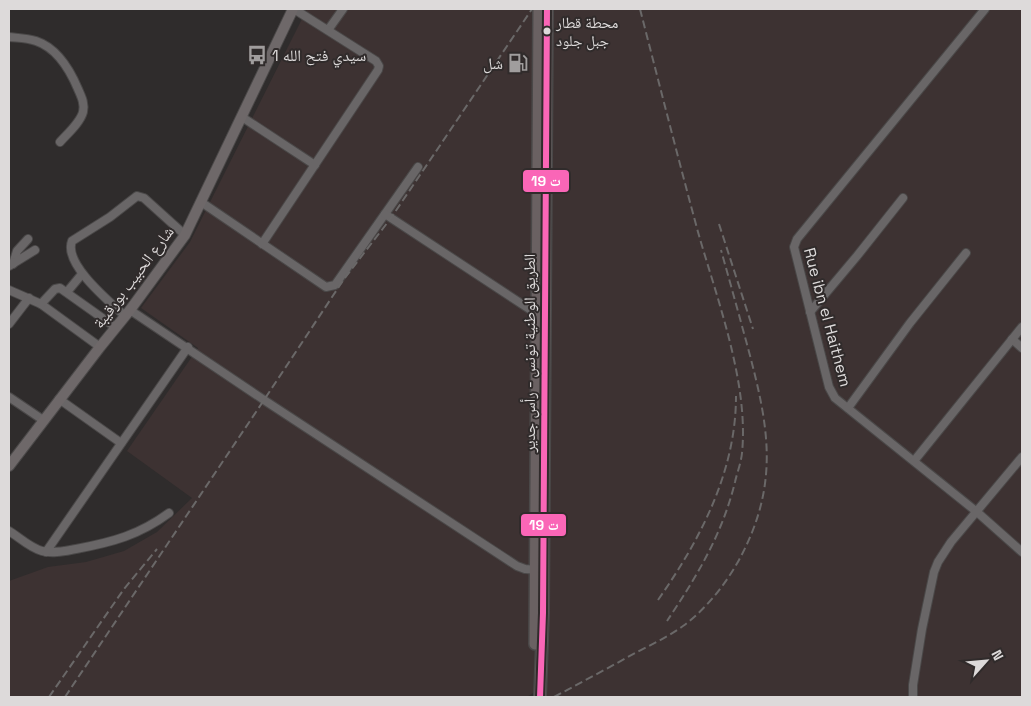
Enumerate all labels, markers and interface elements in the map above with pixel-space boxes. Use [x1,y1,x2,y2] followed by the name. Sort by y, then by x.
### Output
[555,13,618,51] place label: محطة قطار جبل جلود
[542,26,552,36] marker: محطة قطار جبل جلود
[246,44,268,66] bus stop icon: سيدي فتح الله 1
[272,45,366,68] place label: سيدي فتح الله 1
[507,52,529,74] fuel station icon: شل
[483,53,503,74] place label: شل
[522,169,570,193] line badge: 19 ت
[531,172,561,190] text: 19 ت
[88,222,179,333] street label: شارع الحبيب بورقيبة
[799,245,856,389] street label: Rue ibn el Haithem
[519,254,540,453] street label: الطريق الوطنية تونس - رأس جدير
[520,513,567,537] line badge: 19 ت
[529,516,559,534] text: 19 ت
[961,636,1011,686] north arrow
[987,647,1008,663] text: N

